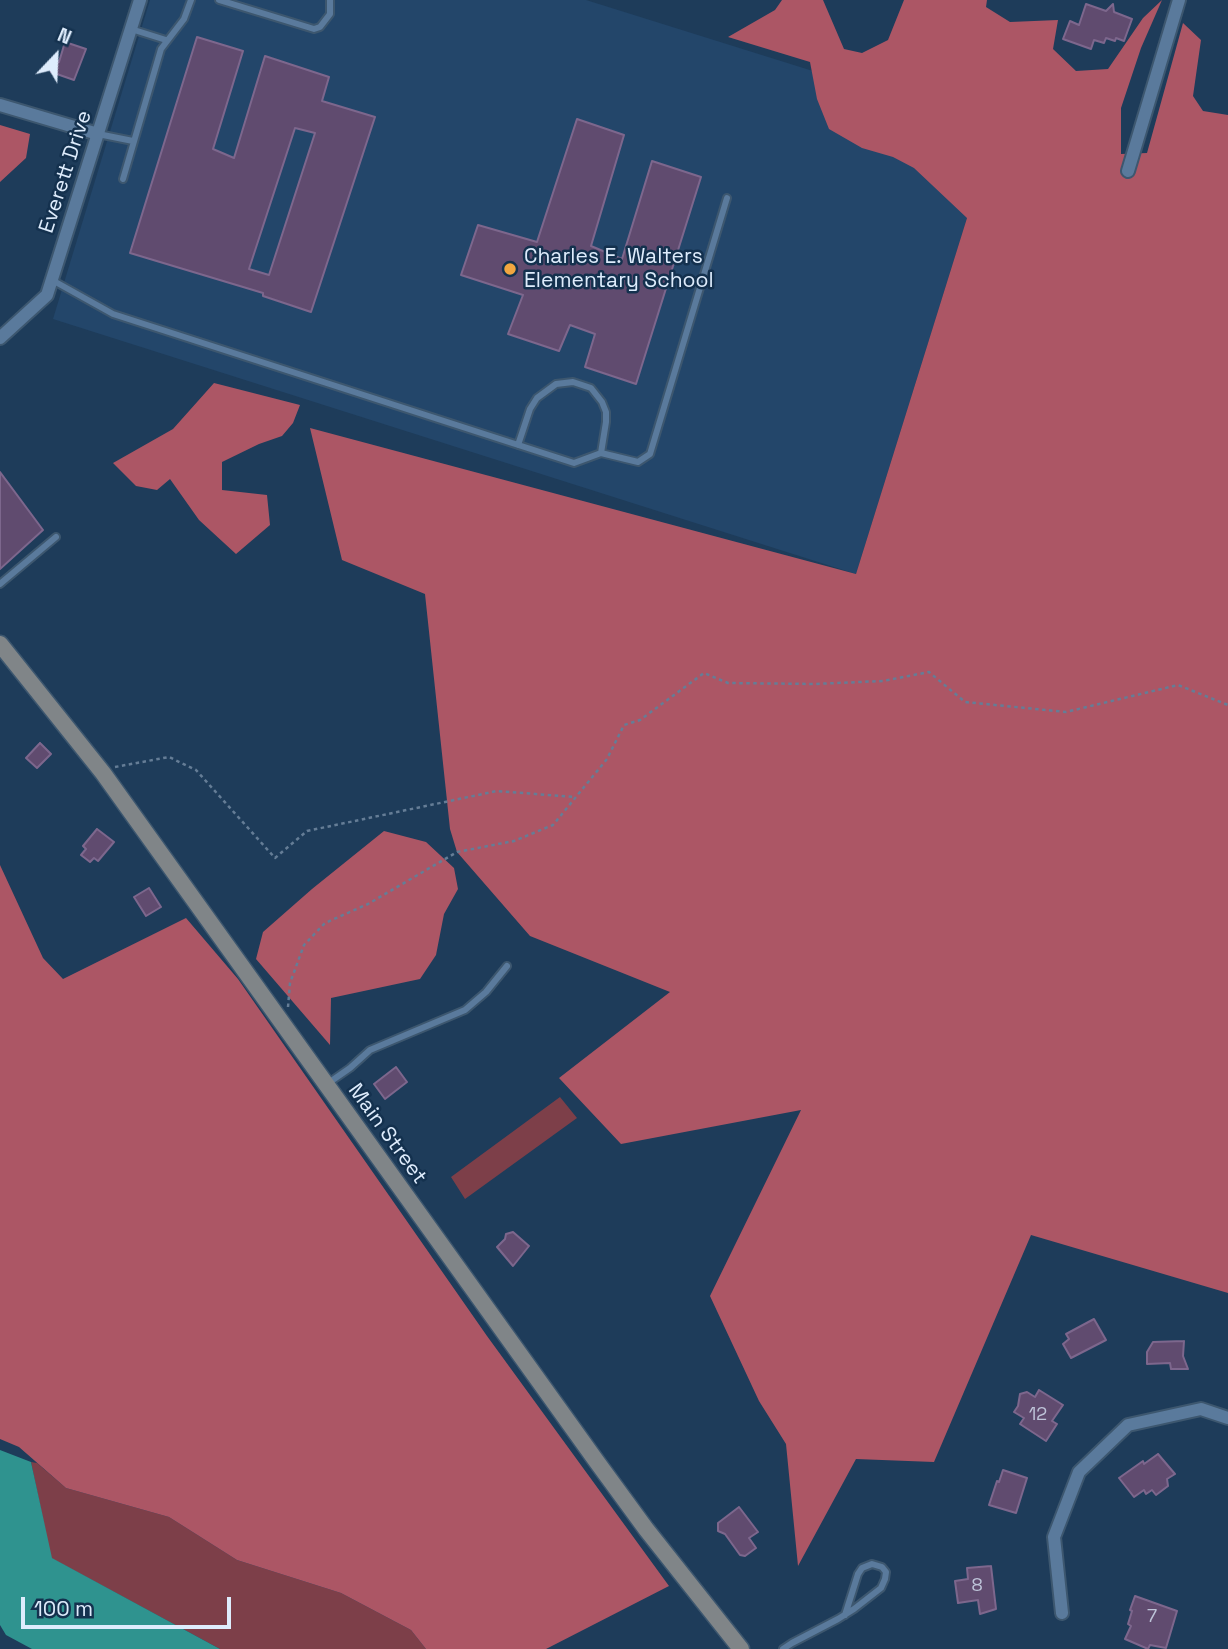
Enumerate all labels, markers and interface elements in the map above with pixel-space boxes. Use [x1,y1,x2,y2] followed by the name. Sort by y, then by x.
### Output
[21,21,91,91] north arrow
[54,22,75,50] text: N
[34,108,98,236] street label: Everett Drive
[524,244,714,294] place label: Charles E. Walters Elementary School
[502,261,518,277] marker: Charles E. Walters Elementary School
[342,1079,432,1189] street label: Main Street
[1029,1404,1047,1426] house number: 12
[971,1575,983,1597] house number: 8
[24,1582,234,1626] scale bar
[34,1595,93,1622] text: 100 m
[1147,1606,1157,1628] house number: 7

